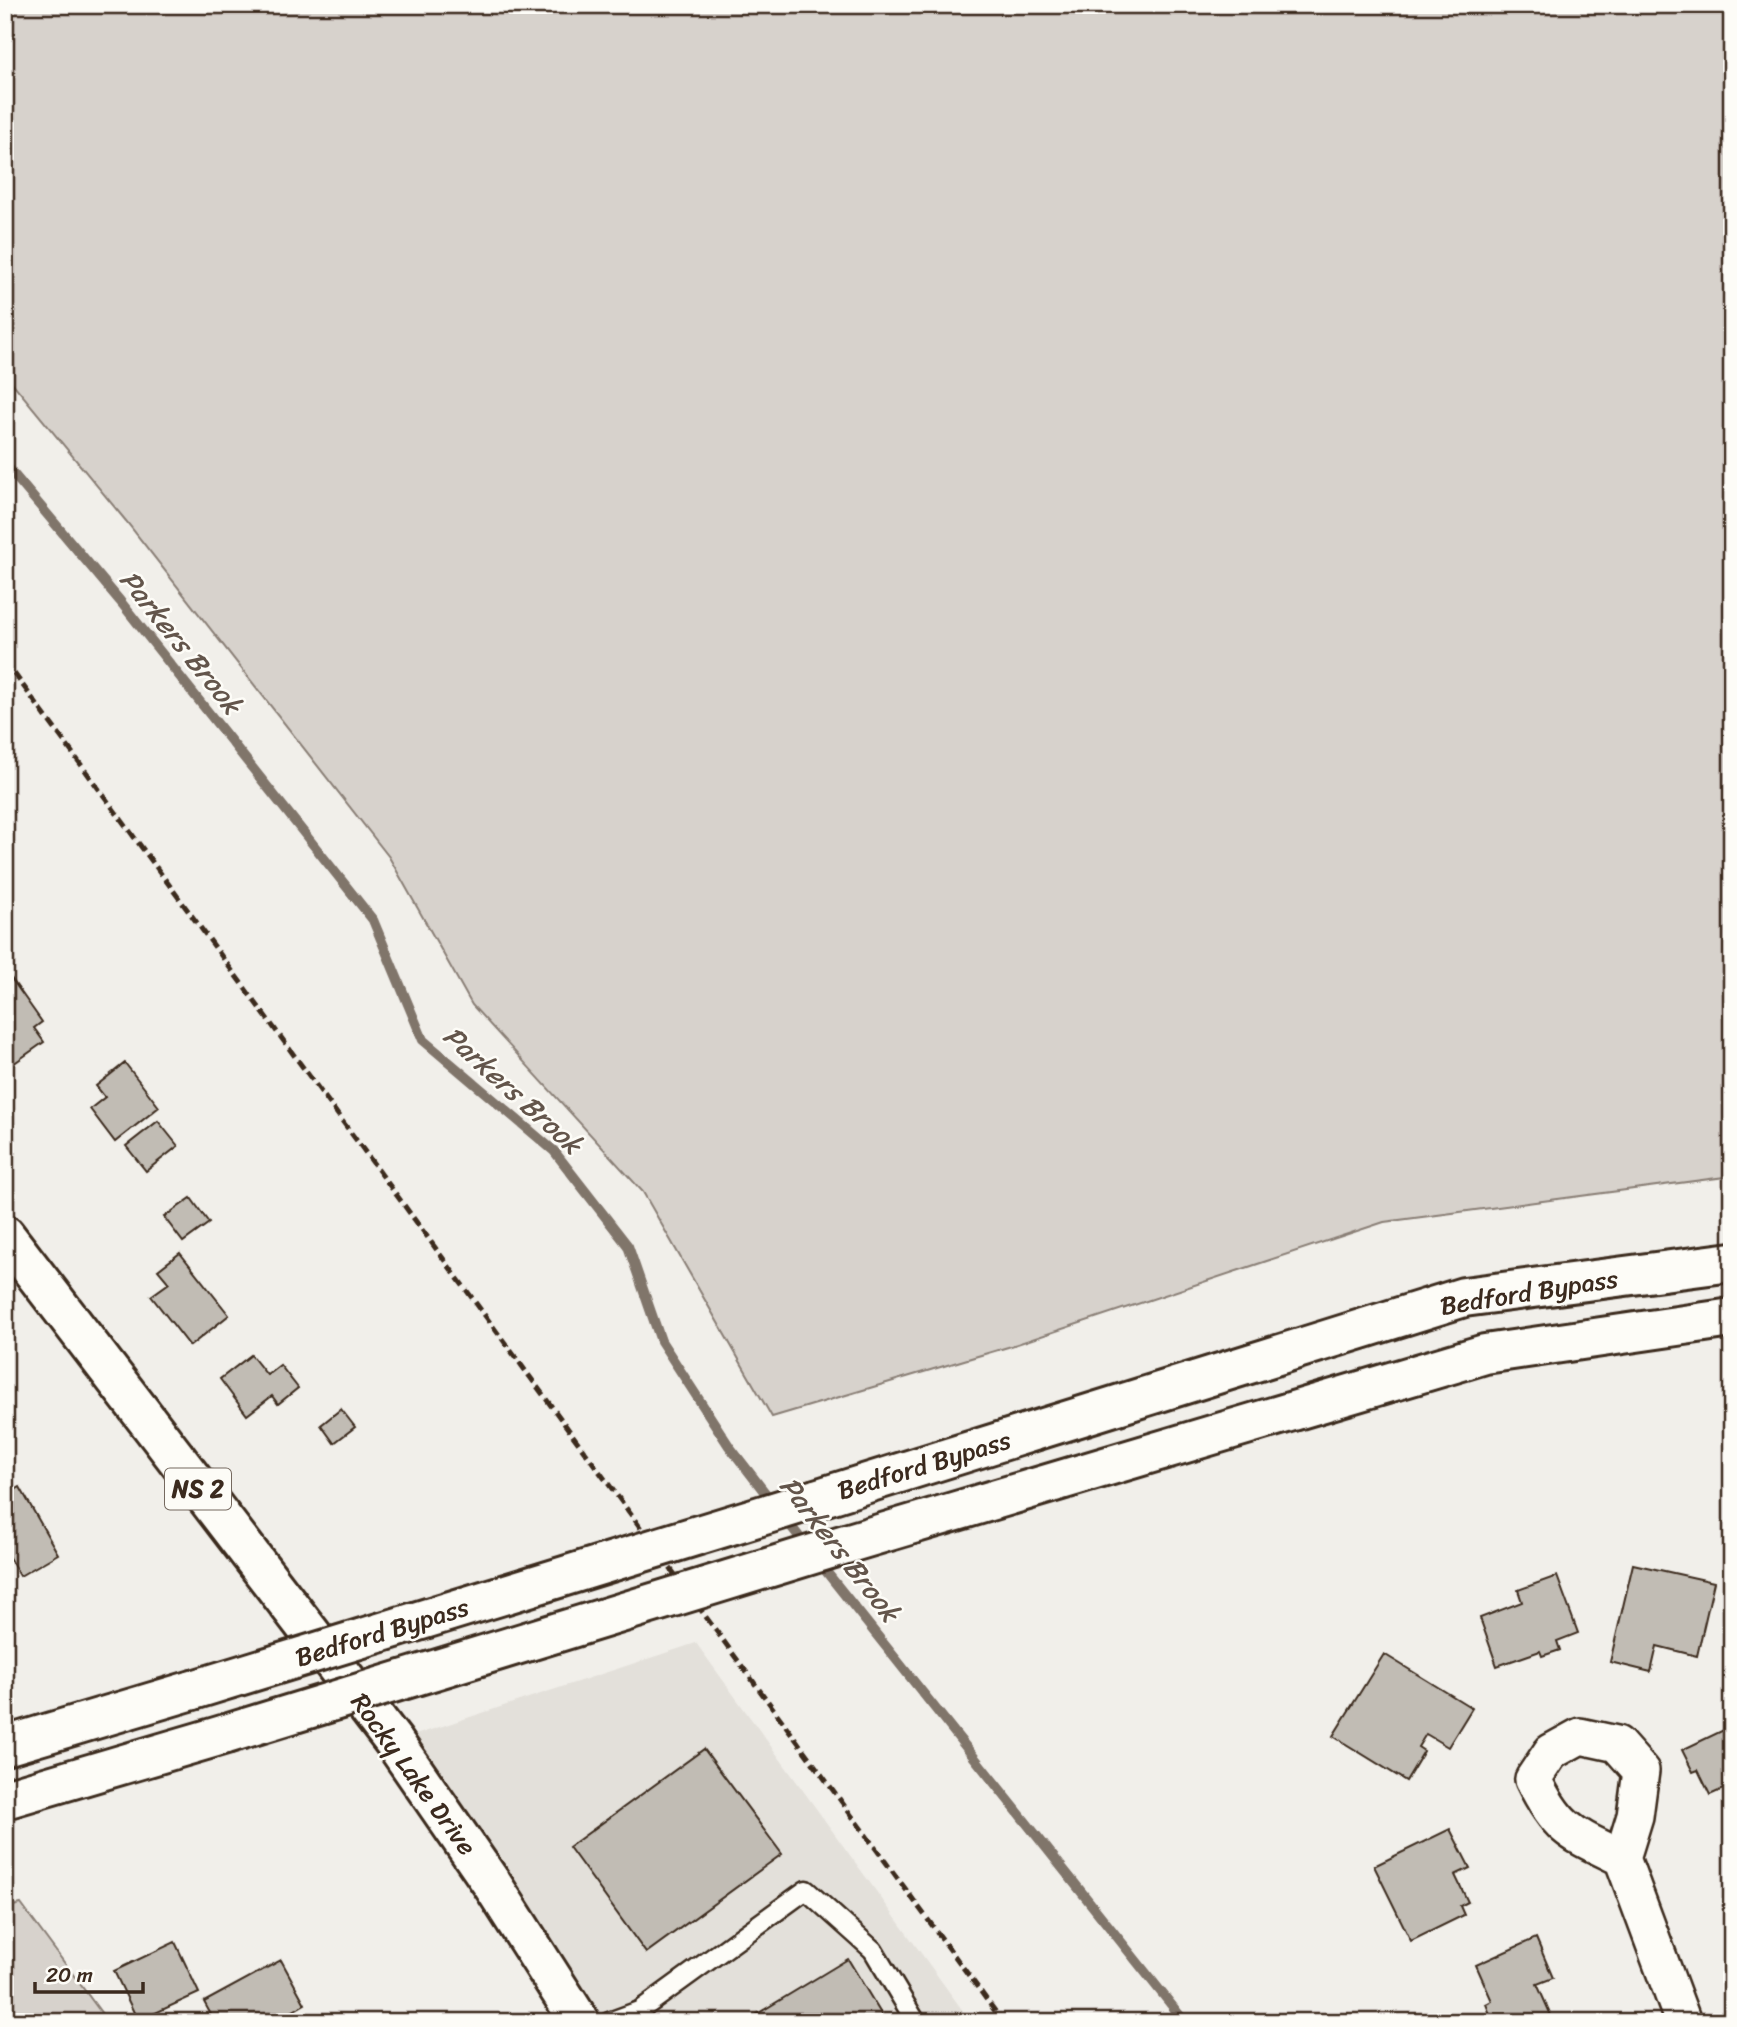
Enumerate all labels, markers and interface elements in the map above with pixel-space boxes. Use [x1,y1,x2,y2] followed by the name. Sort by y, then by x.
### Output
[107,558,257,727] water label: Parkers Brook
[431,1013,596,1168] water label: Parkers Brook
[1437,1255,1621,1329] street label: Bedford Bypass
[831,1417,1017,1513] street label: Bedford Bypass
[767,1465,915,1635] water label: Parkers Brook
[165,1469,231,1510] road number: NS 2
[289,1584,475,1680] street label: Bedford Bypass
[339,1682,489,1866] street label: Rocky Lake Drive
[35,1950,144,1994] scale bar
[46,1956,93,1994] text: 20 m

